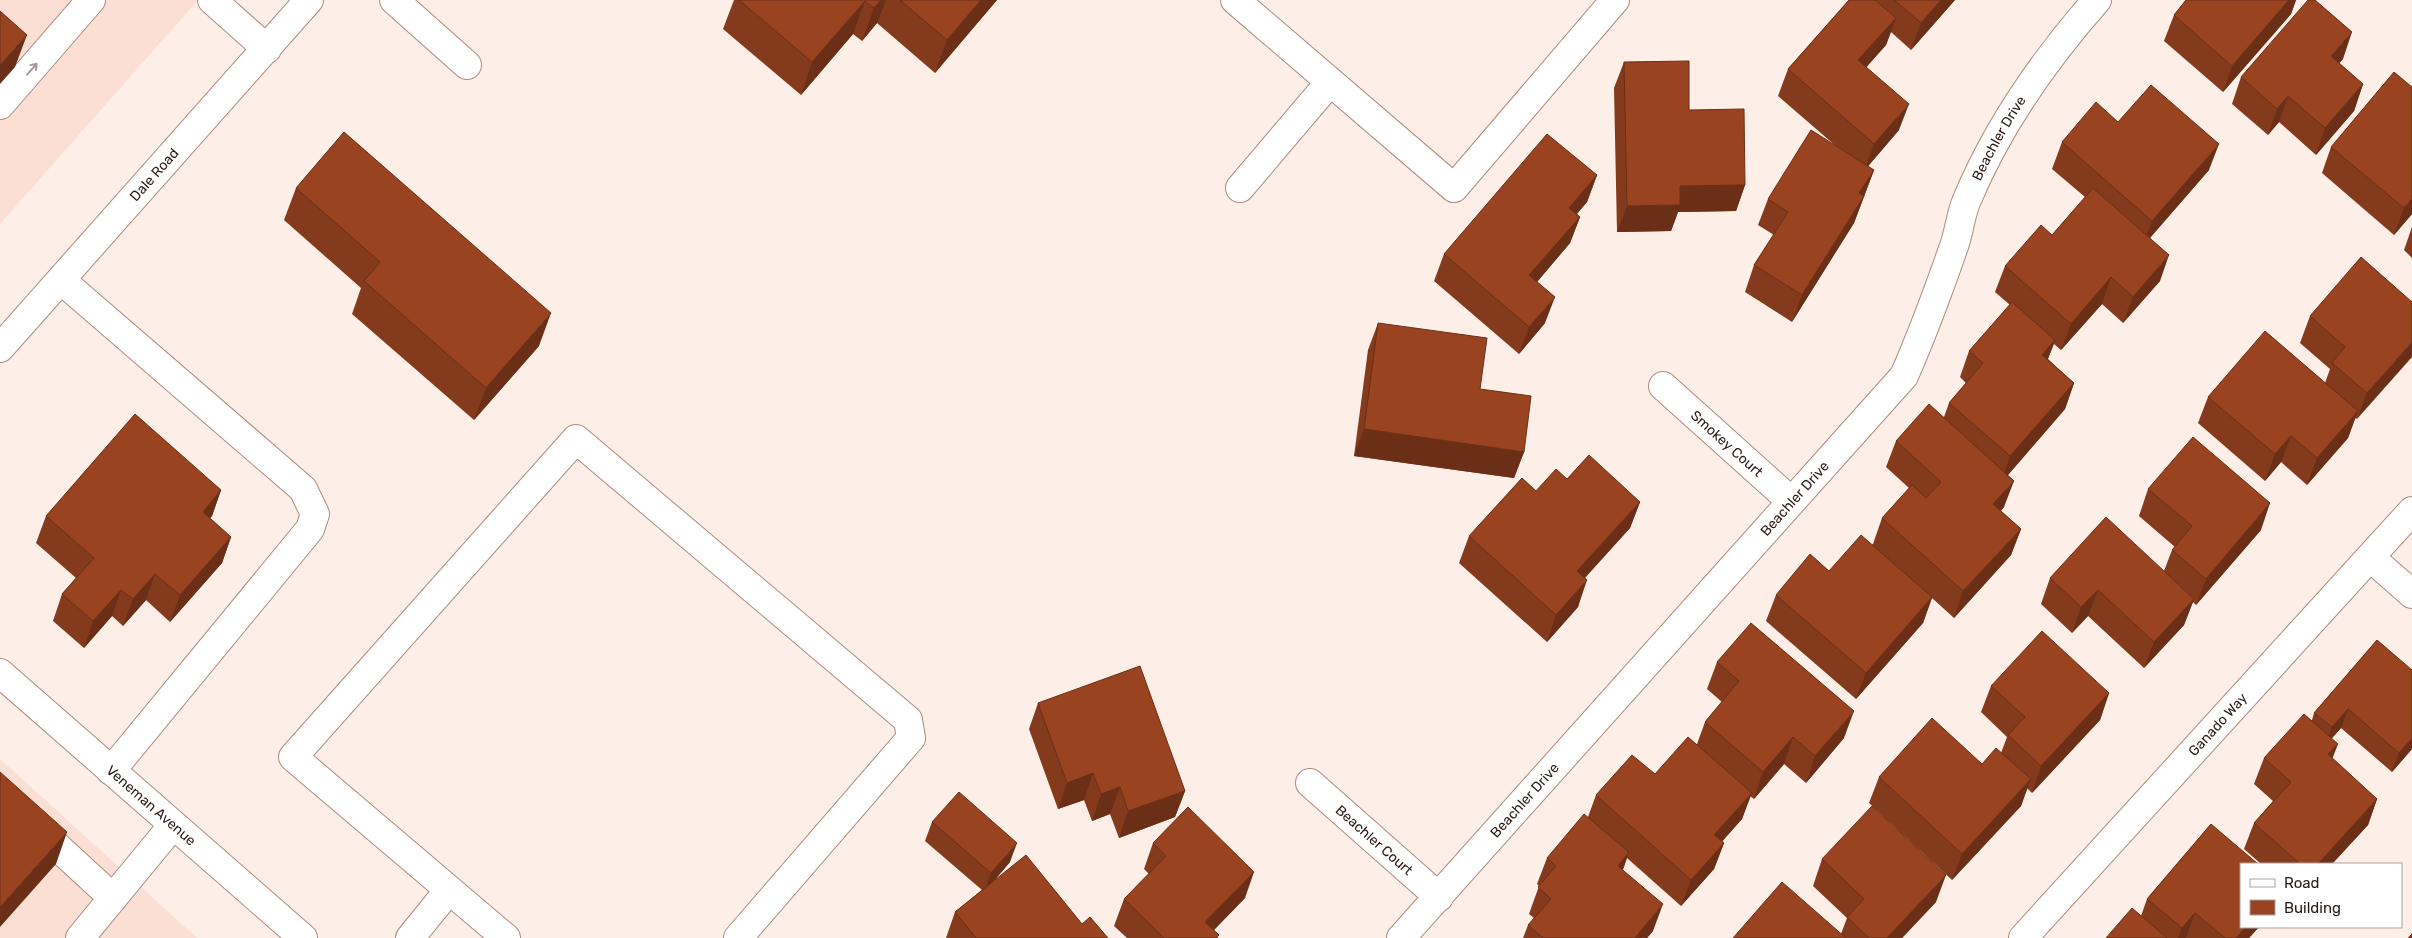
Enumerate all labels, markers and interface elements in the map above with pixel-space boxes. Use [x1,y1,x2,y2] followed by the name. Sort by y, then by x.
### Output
[26,62,38,75] one-way arrow
[1969,93,2030,183] street label: Beachler Drive
[126,145,182,205] street label: Dale Road
[1687,407,1767,481] street label: Smokey Court
[1757,458,1833,540] street label: Beachler Drive
[2185,689,2251,760] street label: Ganado Way
[1487,759,1563,841] street label: Beachler Drive
[103,762,199,850] street label: Veneman Avenue
[1332,802,1417,879] street label: Beachler Court
[2240,863,2402,928] legend
[2284,874,2320,892] text: Road
[2284,899,2341,917] text: Building

